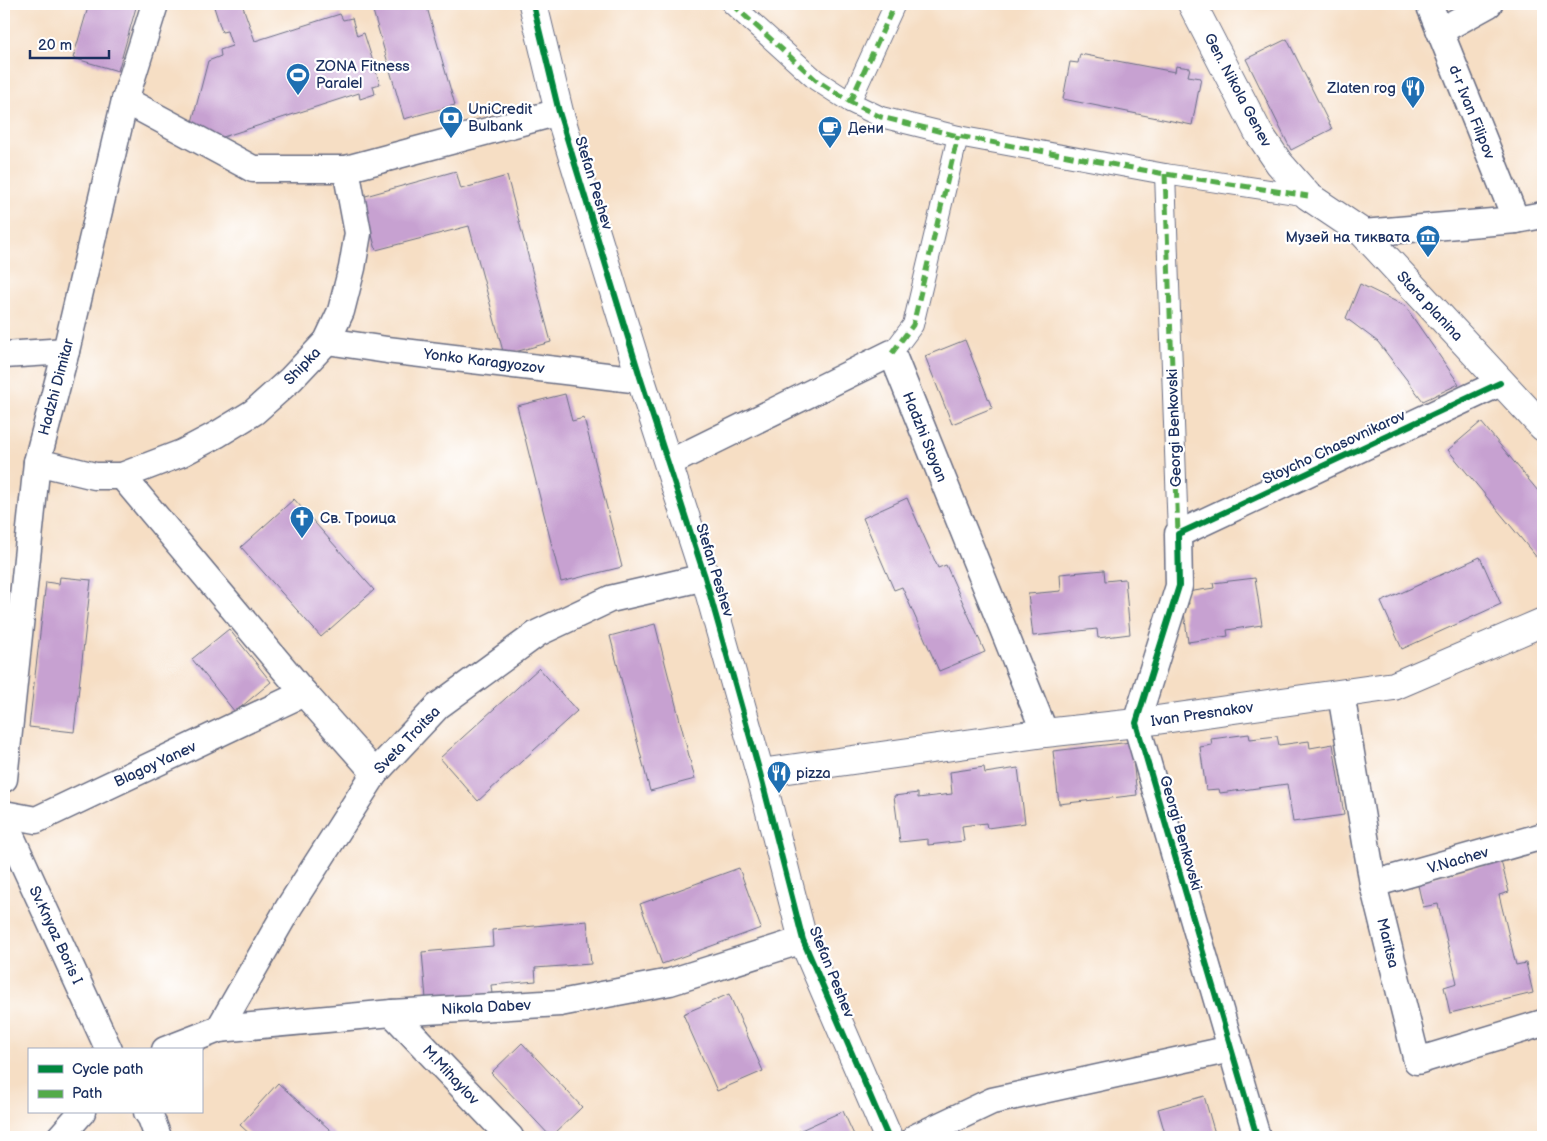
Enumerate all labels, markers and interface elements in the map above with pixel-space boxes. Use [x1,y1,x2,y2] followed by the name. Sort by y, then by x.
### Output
[30,28,109,60] scale bar
[1199,30,1276,151] street label: Gen. Nikola Genev
[38,36,72,55] text: 20 m
[315,57,410,93] place label: ZONA Fitness Paralel
[285,62,311,96] sports icon: ZONA Fitness Paralel
[1444,62,1499,163] street label: d-r Ivan Filipov
[1400,75,1426,109] restaurant icon: Zlaten rog
[1326,79,1396,98] place label: Zlaten rog
[468,100,533,136] place label: UniCredit Bulbank
[438,105,464,139] bank icon: UniCredit Bulbank
[817,115,843,149] cafe icon: Дени
[848,119,884,138] place label: Дени
[570,134,617,233] street label: Stefan Peshev
[1415,224,1441,258] museum icon: Музей на тиквата
[1285,228,1410,247] place label: Музей на тиквата
[1392,267,1467,345] street label: Stara planina
[34,336,79,438] street label: Hadzhi Dimitar
[280,344,325,389] street label: Shipka
[421,345,546,378] street label: Yonko Karagyozov
[1163,368,1186,488] street label: Georgi Benkovski
[898,389,951,485] street label: Hadzhi Stoyan
[1260,406,1409,489] street label: Stoycho Chasovnikarov
[289,505,315,539] church icon: Св. Троица
[320,509,396,528] place label: Св. Троица
[691,521,738,620] street label: Stefan Peshev
[1150,698,1255,731] street label: Ivan Presnakov
[370,702,444,778] street label: Sveta Troitsa
[111,737,200,792] street label: Blagoy Yanev
[766,760,792,794] restaurant icon: pizza
[796,764,831,783] place label: pizza
[1155,773,1206,893] street label: Georgi Benkovski
[1425,843,1492,878] street label: V.Nachev
[24,883,87,988] street label: Sv.Knyaz Boris I
[1372,916,1403,970] street label: Maritsa
[805,924,859,1021] street label: Stefan Peshev
[441,996,532,1019] street label: Nikola Dabev
[418,1042,484,1110] street label: M.Mihaylov
[28,1048,202,1114] legend
[72,1060,143,1079] text: Cycle path
[72,1084,102,1103] text: Path

